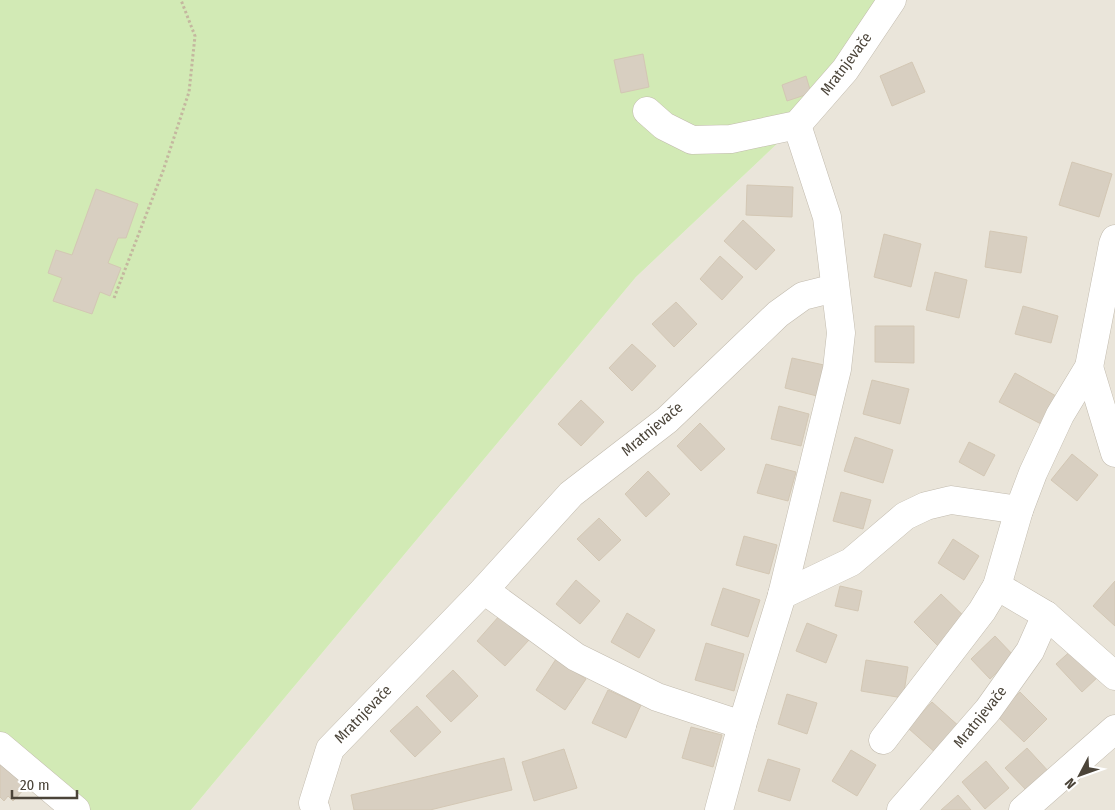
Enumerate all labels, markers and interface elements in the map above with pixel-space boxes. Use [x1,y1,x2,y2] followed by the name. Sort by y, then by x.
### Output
[817,29,875,99] street label: Mratnjevače
[618,398,686,460] street label: Mratnjevače
[331,681,395,747] street label: Mratnjevače
[950,683,1010,751] street label: Mratnjevače
[1055,750,1105,800] north arrow
[12,768,78,800] scale bar
[1061,774,1080,792] text: N
[20,776,50,794] text: 20 m

